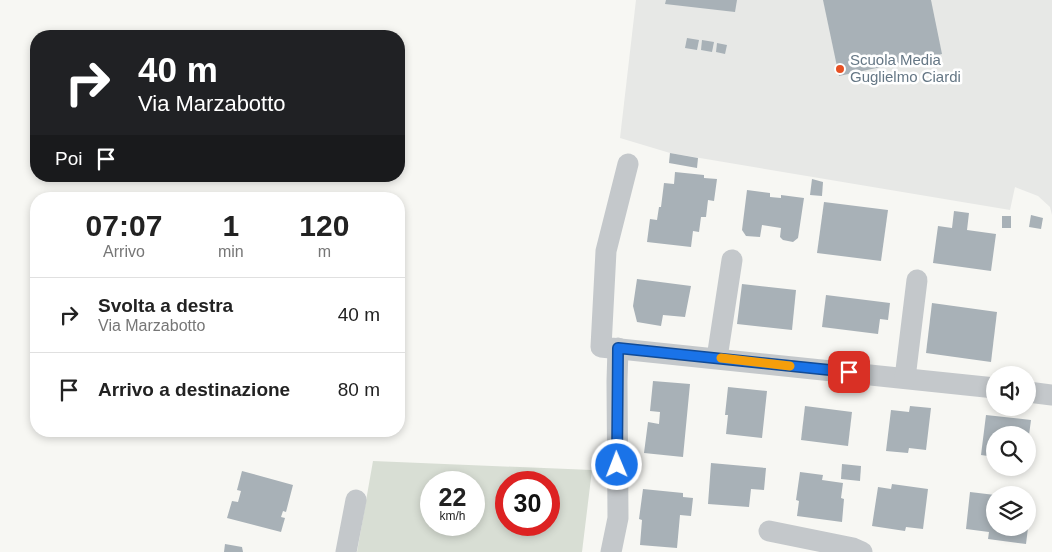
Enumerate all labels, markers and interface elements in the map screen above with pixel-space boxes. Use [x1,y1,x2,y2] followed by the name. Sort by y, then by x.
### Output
[55,50,120,115] icon: right
[138,50,218,89] text: 40 m
[850,51,961,85] place label: Scuola Media Guglielmo Ciardi
[834,63,846,75] marker: Scuola Media Guglielmo Ciardi
[138,91,286,116] text: Via Marzabotto
[92,145,120,173] icon: arrive
[55,148,82,169] text: Poi
[86,209,162,242] text: 07:07
[222,209,239,242] text: 1
[299,209,349,242] text: 120
[103,243,145,260] text: Arrivo
[218,243,244,260] text: min
[318,243,331,260] text: m
[98,295,233,316] text: Svolta a destra
[55,301,83,329] icon: right
[338,304,380,325] text: 40 m
[98,317,205,334] text: Via Marzabotto
[828,351,870,393] pin
[835,358,863,386] icon: arrive
[986,366,1036,536] map controls
[986,366,1036,416] button: sound
[55,376,83,404] icon: arrive
[98,379,290,400] text: Arrivo a destinazione
[338,379,380,400] text: 80 m
[986,426,1036,476] button: search
[590,438,642,490] position arrow
[495,471,560,536] speed limit sign: 30
[439,483,466,511] text: 22
[986,486,1036,536] button: layers
[439,509,466,523] text: km/h

